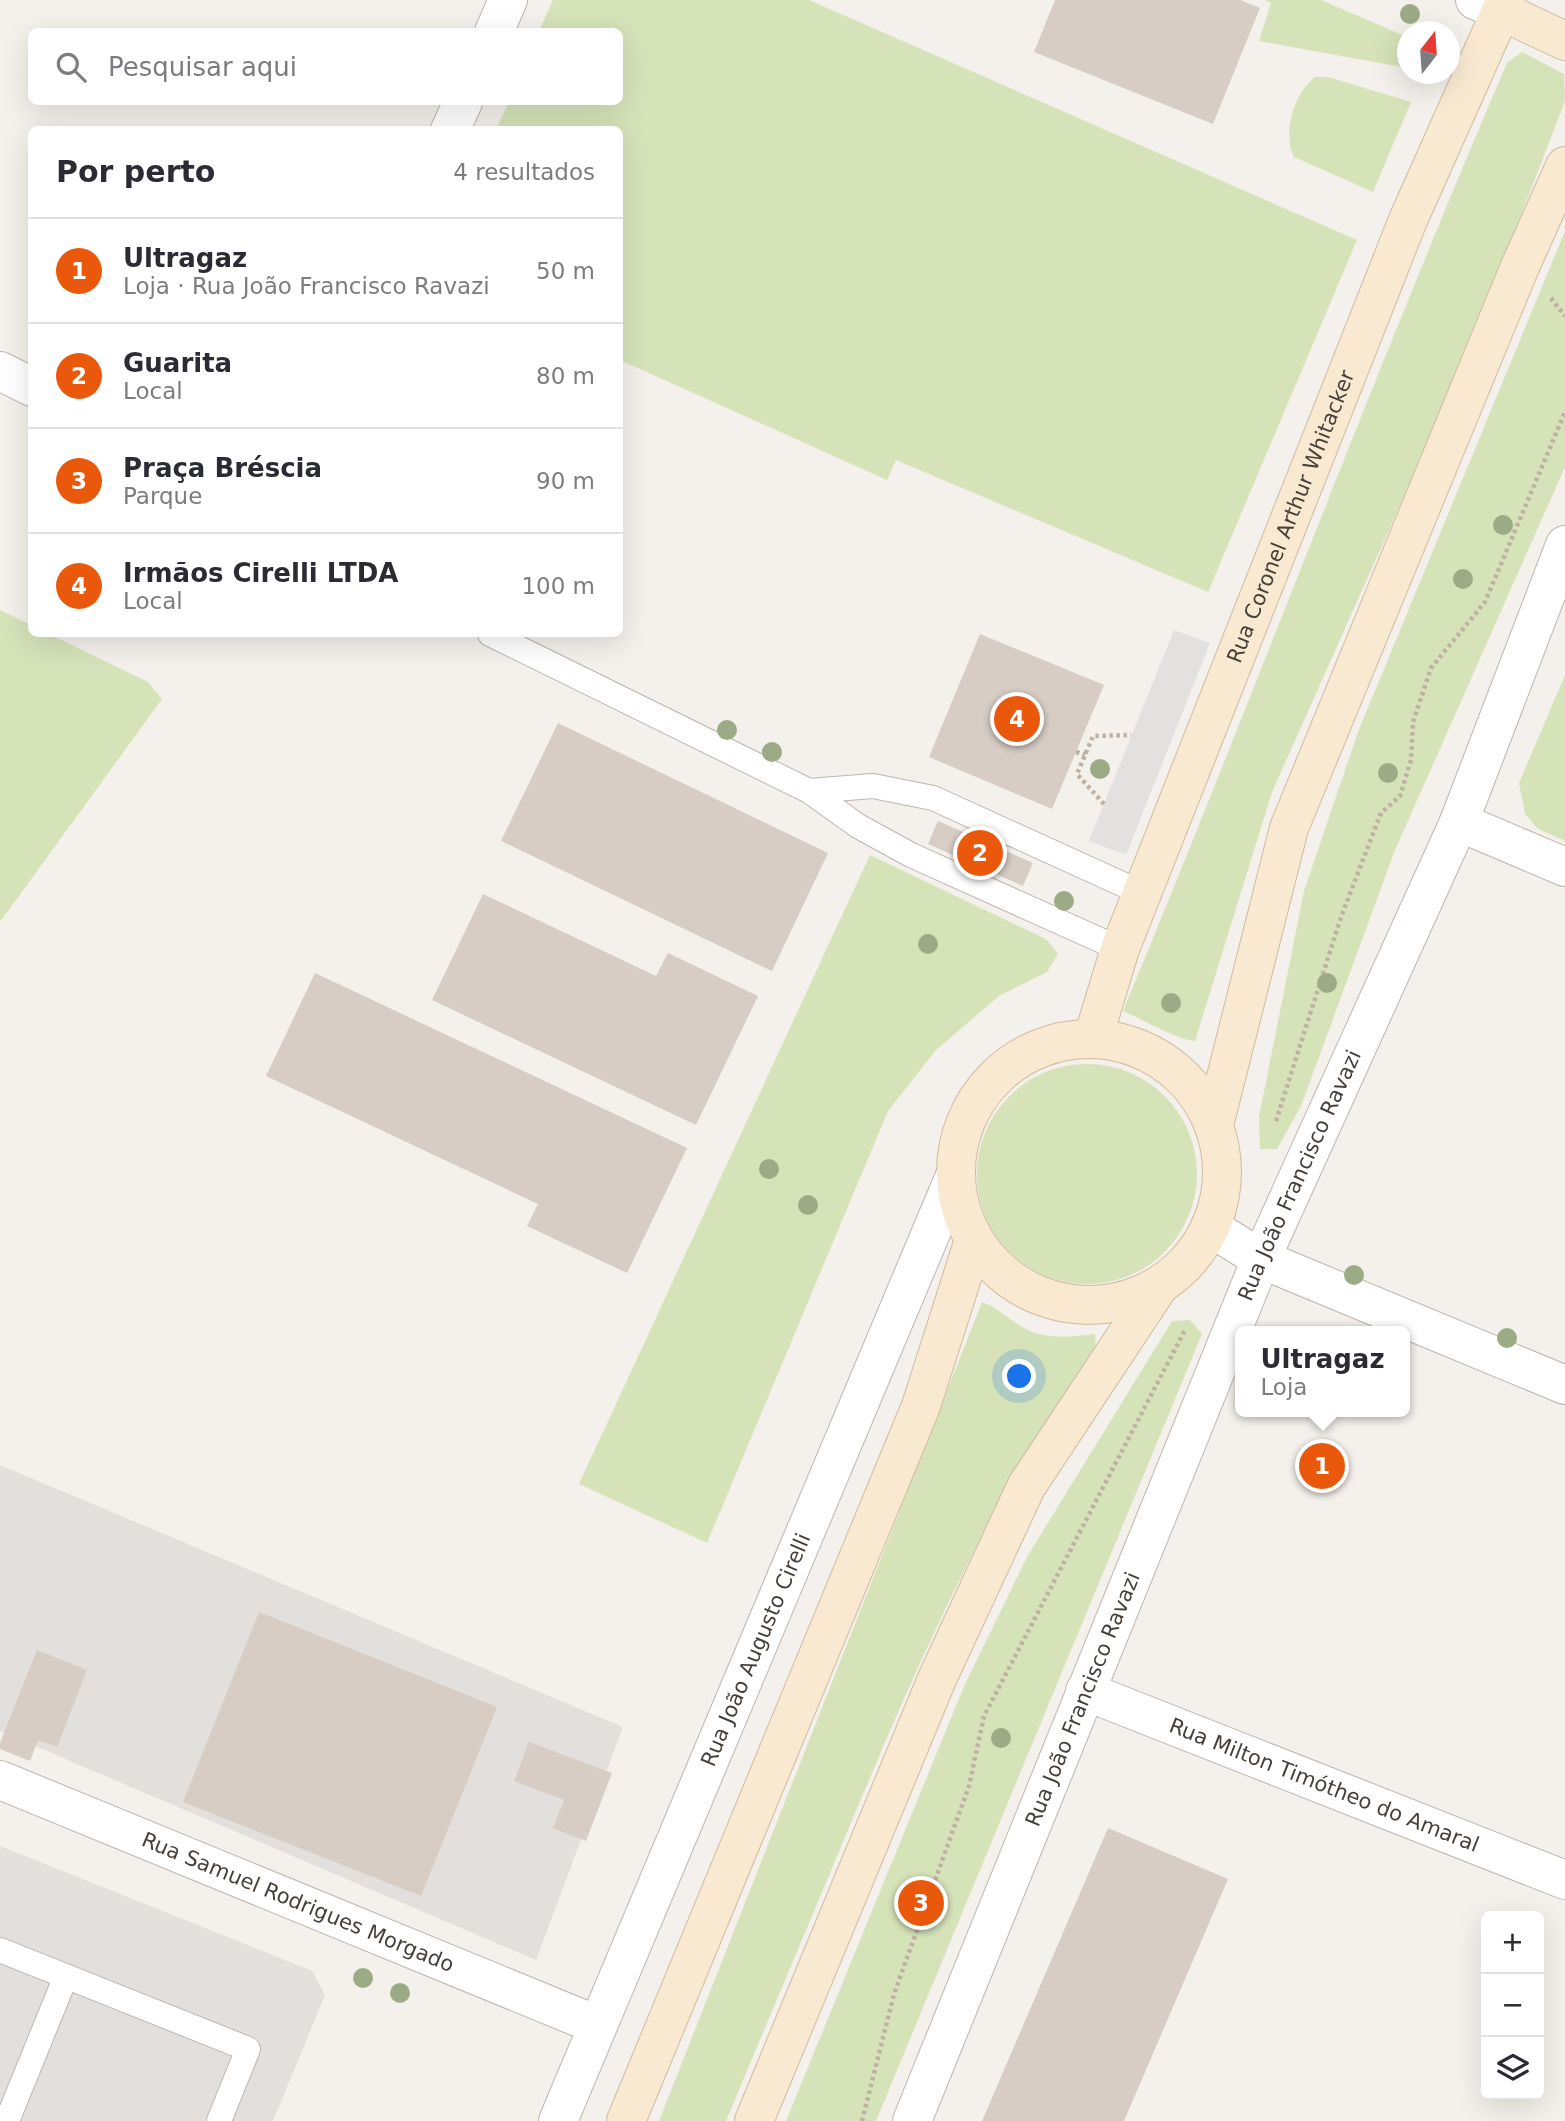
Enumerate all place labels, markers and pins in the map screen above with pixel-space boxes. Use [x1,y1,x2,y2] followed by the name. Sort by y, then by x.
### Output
[994,693,1040,745] pin: 4
[957,827,1003,879] pin: 2
[1299,1440,1345,1492] pin: 1
[898,1877,944,1929] pin: 3

